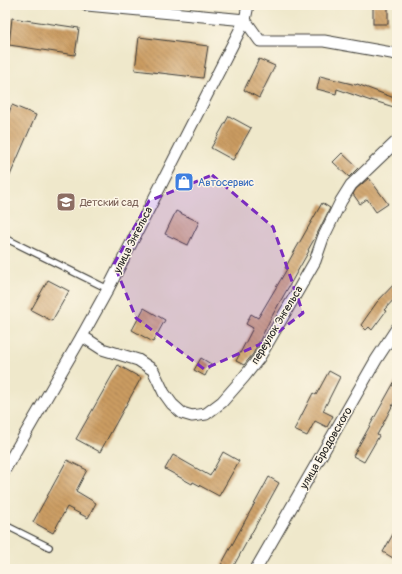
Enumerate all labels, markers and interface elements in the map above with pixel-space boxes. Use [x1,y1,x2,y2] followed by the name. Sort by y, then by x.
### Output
[173,171,195,193] shop icon: Автосервис
[198,176,254,189] place label: Автосервис
[55,191,77,213] school or university icon: Детский сад
[79,196,139,209] place label: Детский сад
[110,205,155,276] street label: улица Энгельса
[249,284,305,366] street label: переулок Энгельса
[297,405,355,492] street label: улица Бродовского

